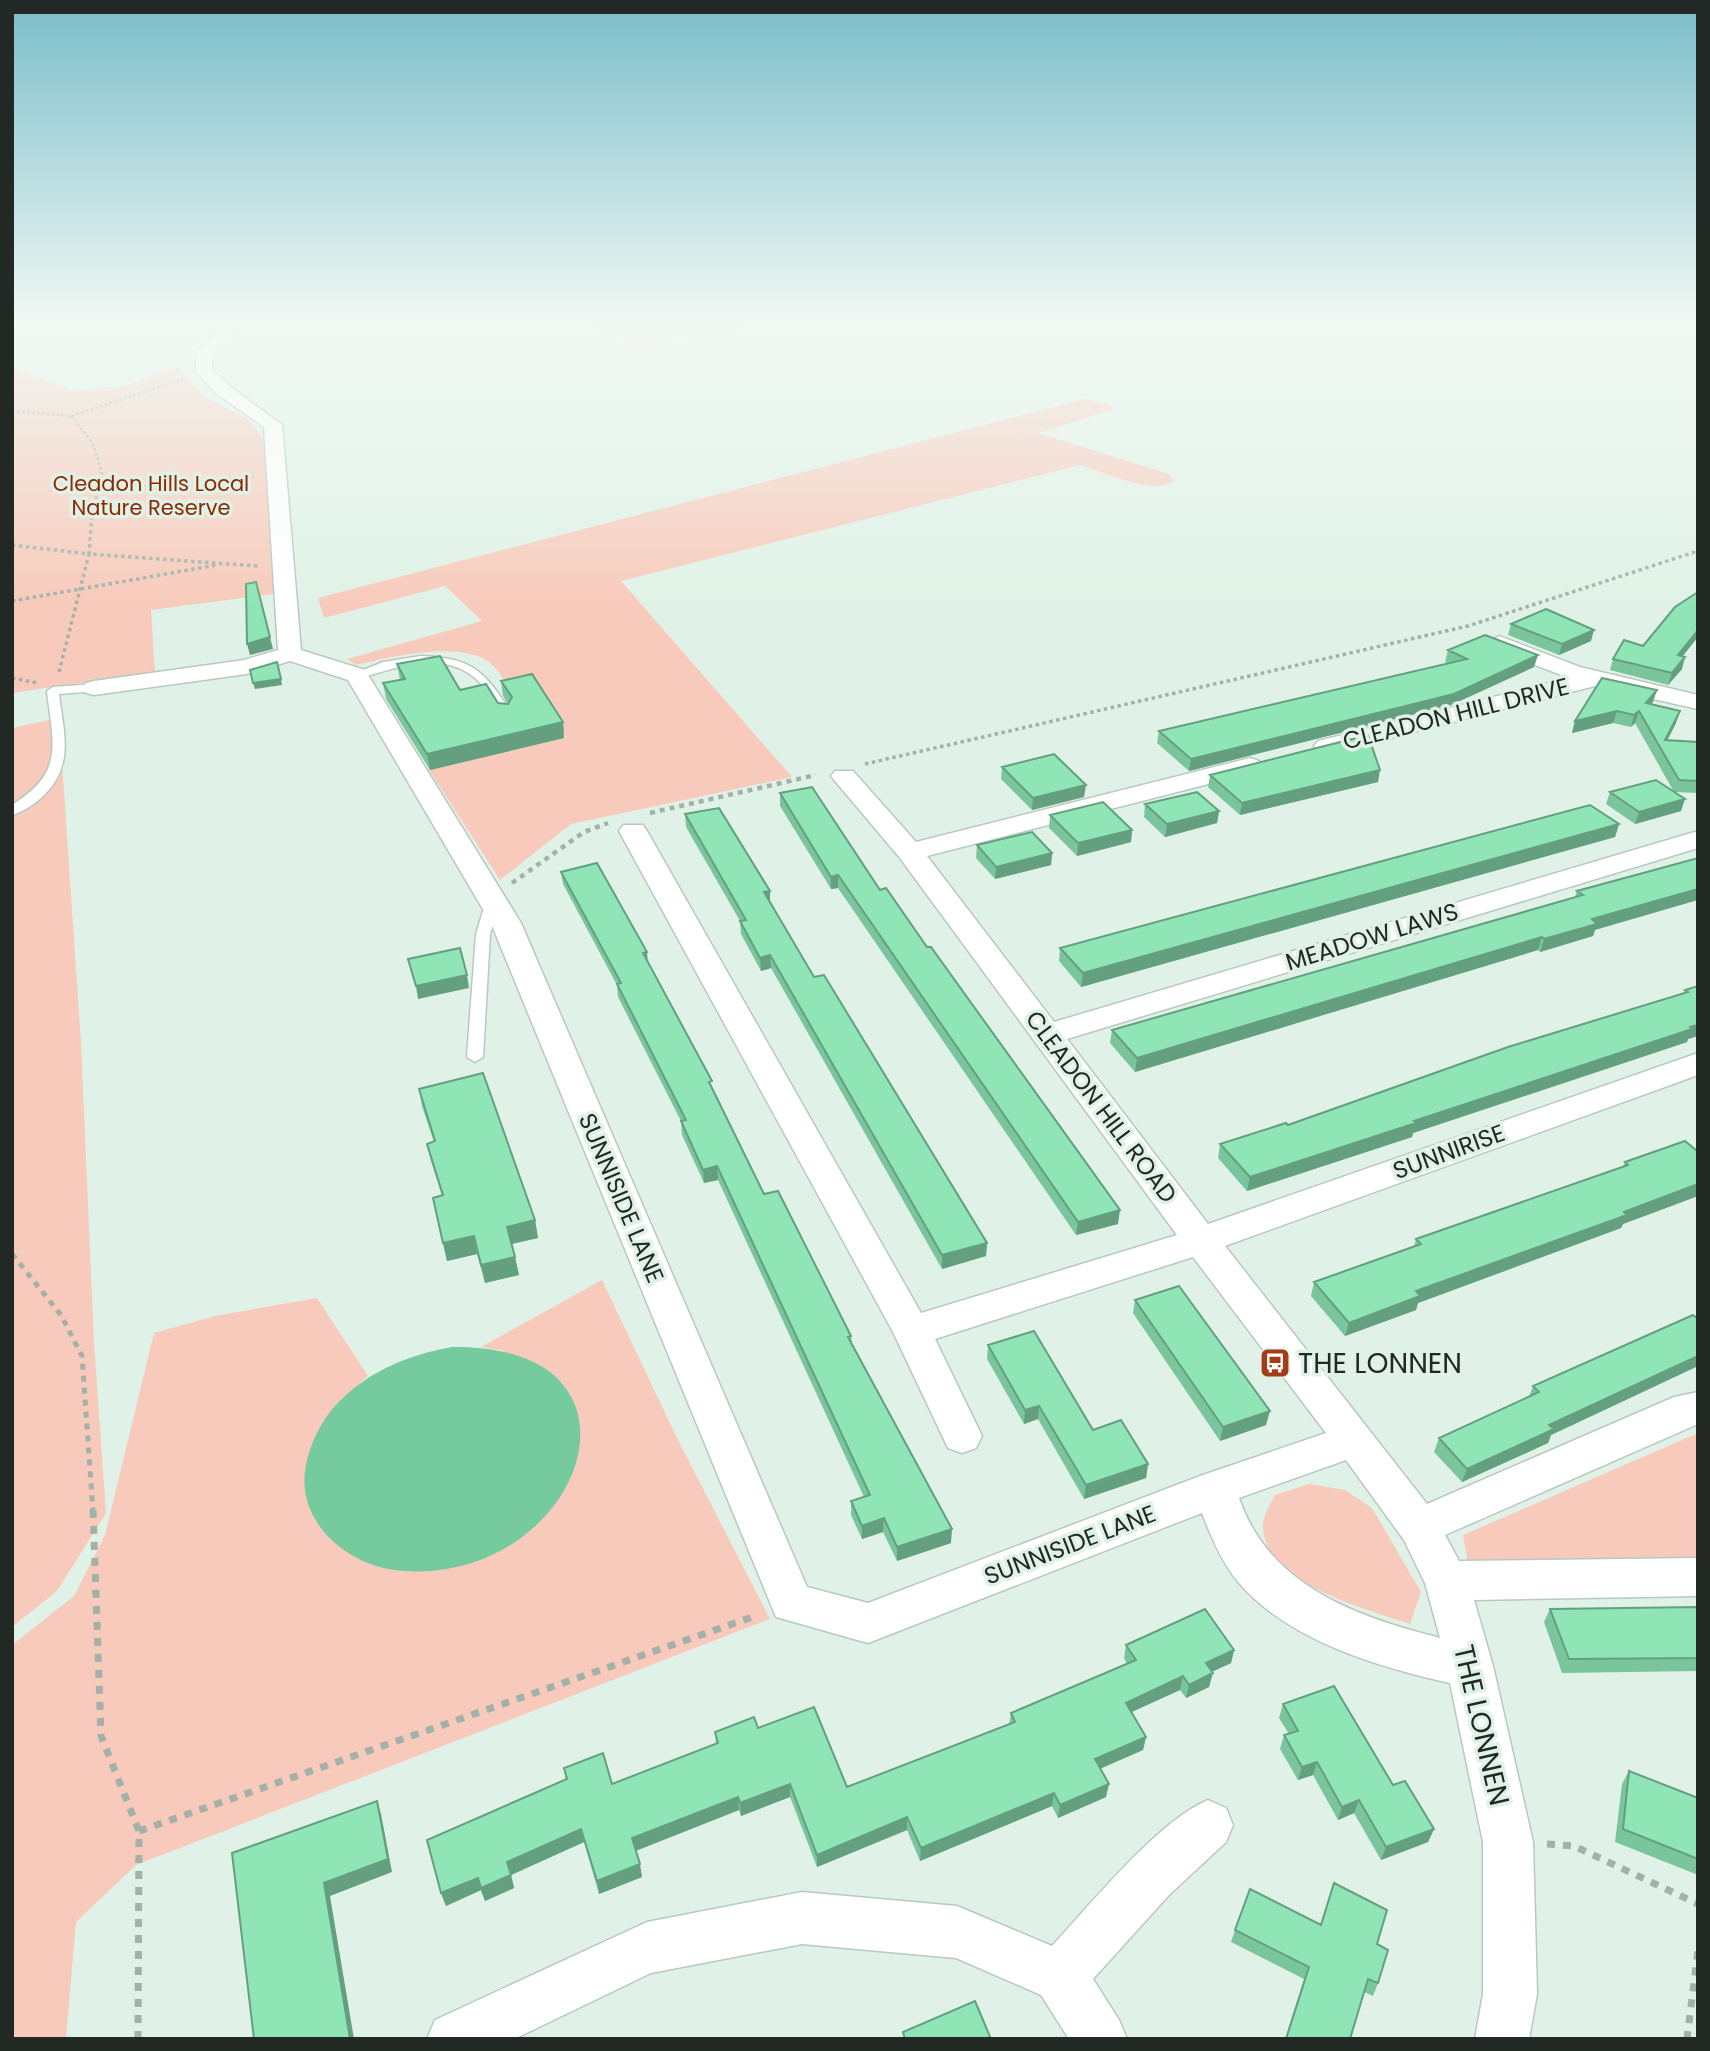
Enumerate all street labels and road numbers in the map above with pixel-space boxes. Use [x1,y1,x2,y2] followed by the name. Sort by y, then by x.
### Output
[1339,669,1573,758] street label: CLEADON HILL DRIVE
[1282,895,1462,978] street label: MEADOW LAWS
[1018,1004,1185,1210] street label: CLEADON HILL ROAD
[571,1108,672,1288] street label: SUNNISIDE LANE
[1388,1116,1509,1187] street label: SUNNIRISE
[979,1497,1160,1592] street label: SUNNISIDE LANE
[1444,1641,1519,1809] street label: THE LONNEN

